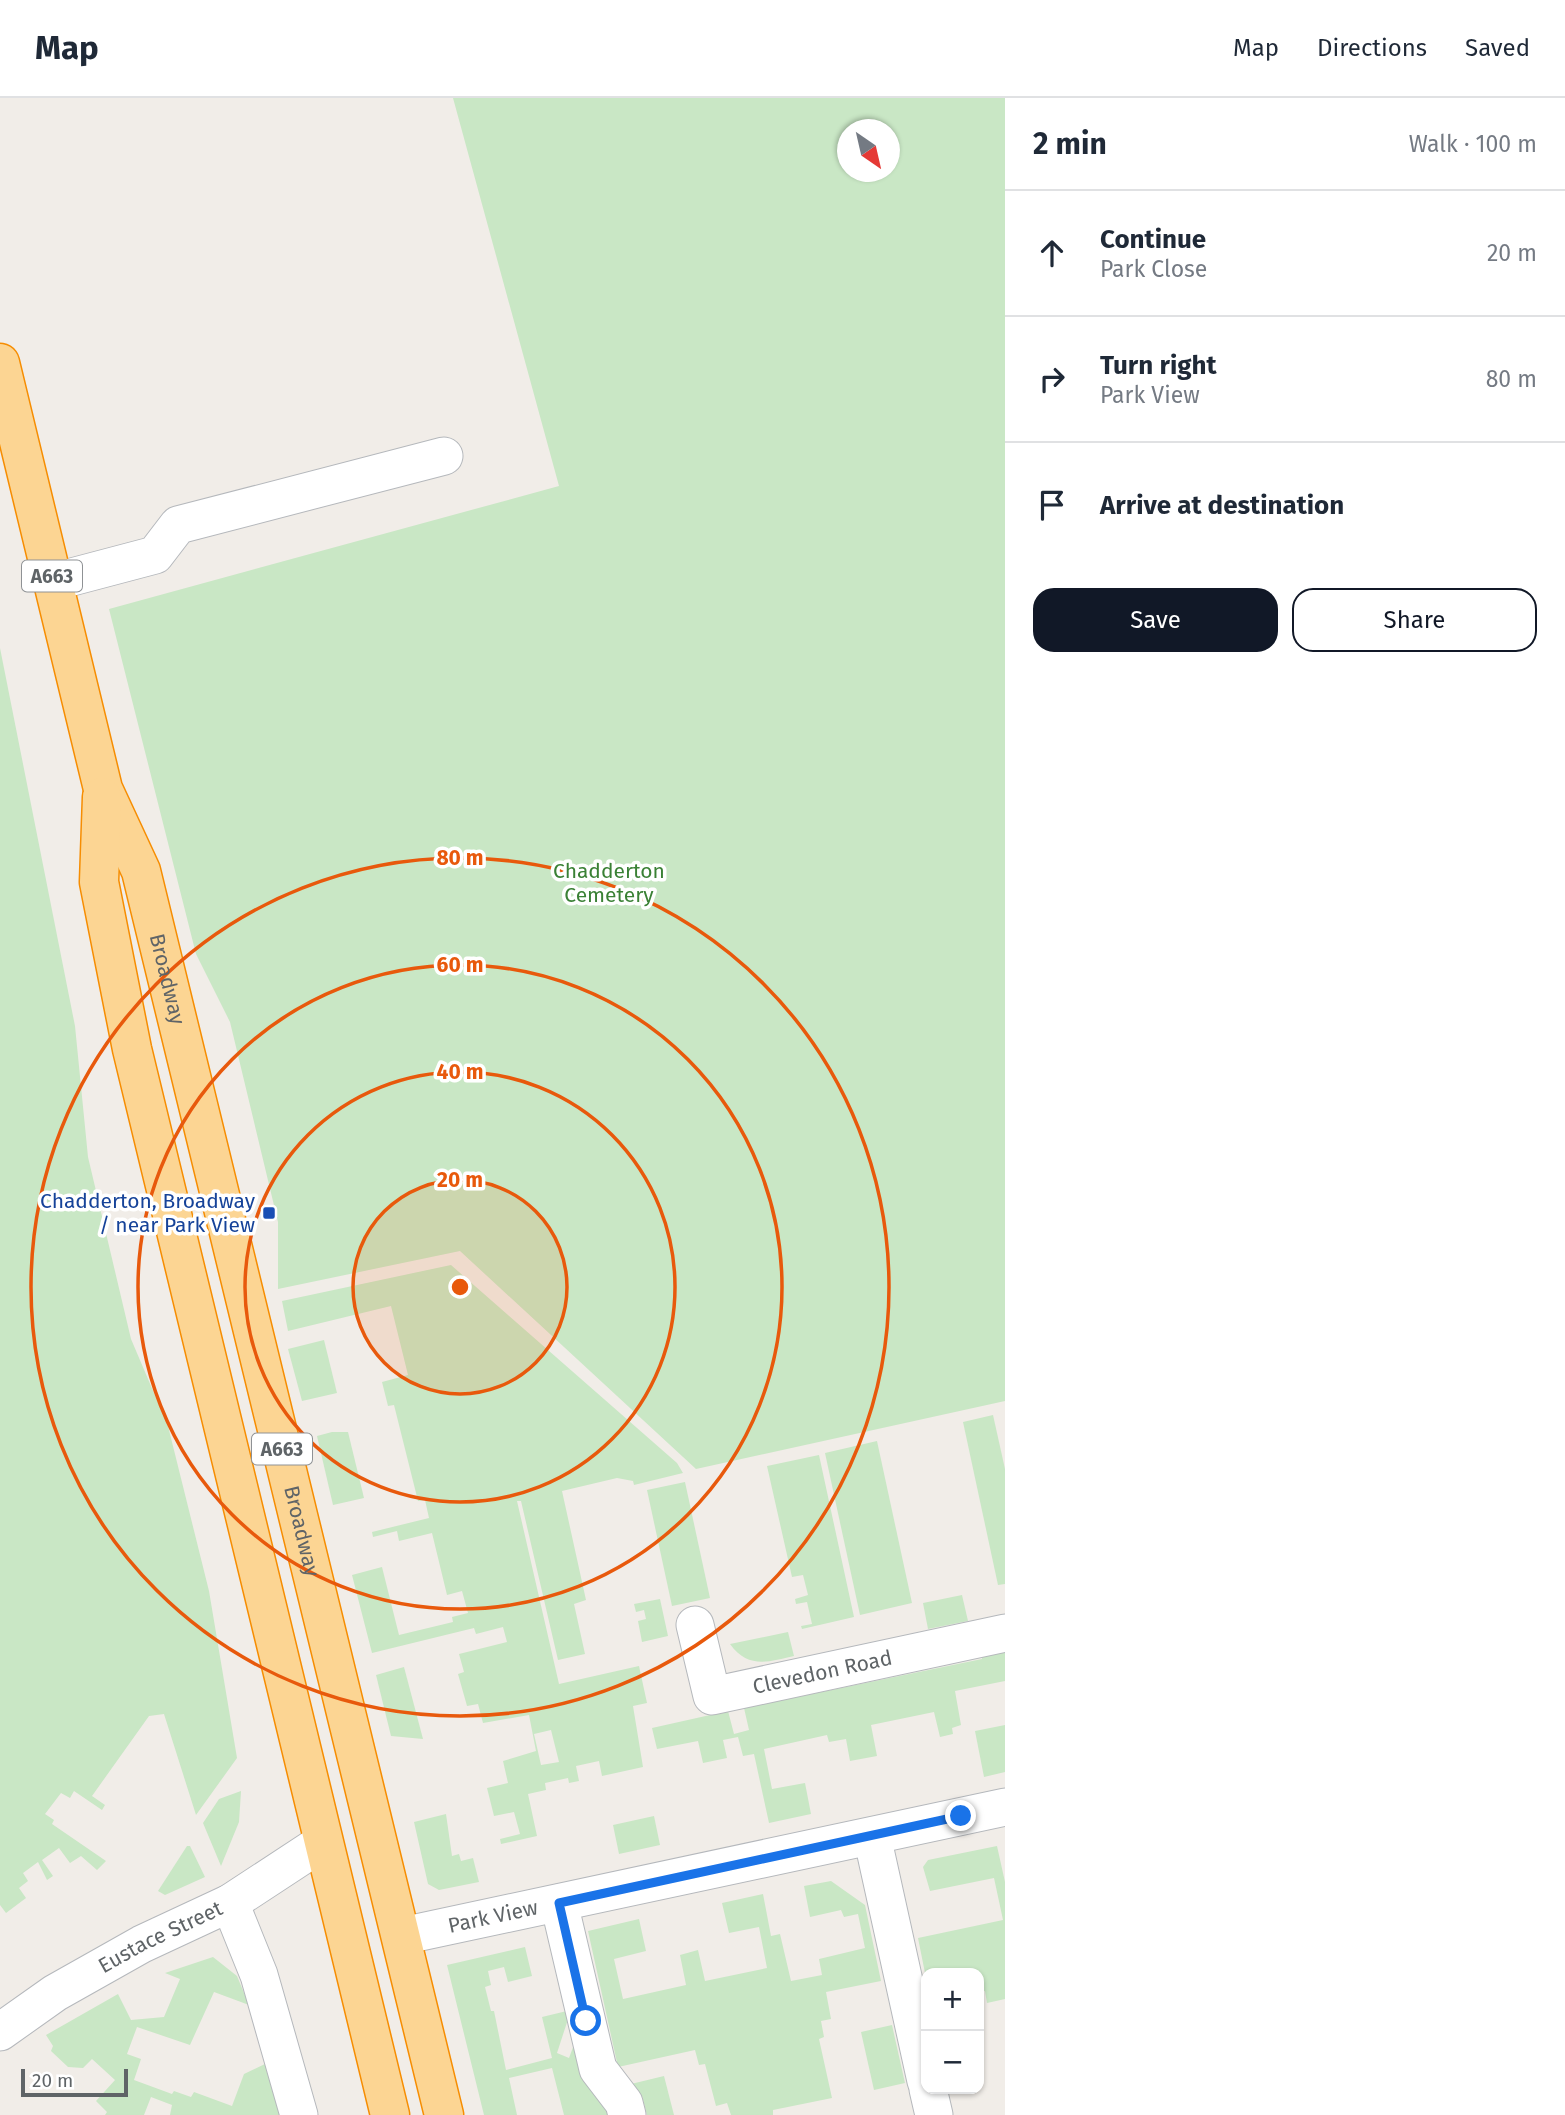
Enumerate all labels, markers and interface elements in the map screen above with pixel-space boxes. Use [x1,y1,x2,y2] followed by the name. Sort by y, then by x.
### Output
[35,28,99,68] text: Map
[1233,34,1279,62] text: Map
[1317,34,1427,62] text: Directions
[1465,34,1530,62] text: Saved
[837,119,900,182] north arrow
[1033,126,1107,162] text: 2 min
[1409,130,1537,158] text: Walk · 100 m
[1100,224,1206,255] text: Continue
[1033,234,1071,272] icon: ahead
[1487,239,1537,267] text: 20 m
[1100,255,1207,283] text: Park Close
[1100,350,1217,381] text: Turn right
[1033,360,1071,398] icon: right
[1486,365,1537,393] text: 80 m
[1100,381,1200,409] text: Park View
[1033,486,1071,524] icon: arrive
[1100,490,1344,521] text: Arrive at destination
[22,561,82,592] road number: A663
[1033,588,1278,652] button: Save
[1292,588,1537,652] button: Share
[436,845,484,871] text: 80 m
[553,858,665,908] park label: Chadderton Cemetery
[144,931,191,1028] street label: Broadway
[437,952,483,978] text: 60 m
[437,1059,483,1085] text: 40 m
[437,1167,483,1193] text: 20 m
[40,1188,256,1238] place label: Chadderton, Broadway / near Park View
[261,1205,277,1221] marker: Chadderton, Broadway / near Park View
[448,1275,472,1299] centre of rings
[252,1434,312,1464] road number: A663
[278,1483,326,1580] street label: Broadway
[750,1645,895,1700] street label: Clevedon Road
[945,1800,976,1831] route end
[446,1894,540,1939] street label: Park View
[94,1895,227,1979] street label: Eustace Street
[921,1968,984,2094] map controls
[921,1968,984,2031] button: +
[570,2005,601,2036] route start
[921,2031,984,2094] button: −
[21,2066,128,2098] scale bar
[32,2069,73,2092] text: 20 m

